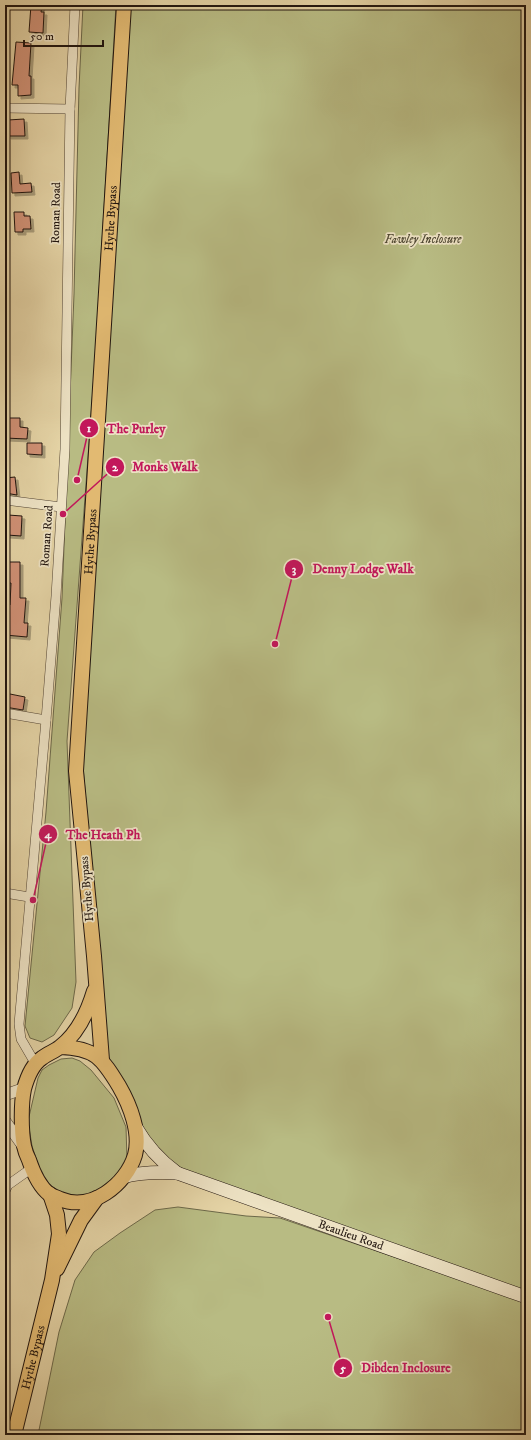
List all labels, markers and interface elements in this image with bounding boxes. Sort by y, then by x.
scale bar [24,22,103,48]
text: 50 m [30,29,54,44]
street label: Roman Road [48,182,64,244]
street label: Hythe Bypass [101,185,120,251]
park label: Fawley Inclosure [385,232,462,247]
callout: The Purley [79,416,174,441]
text: 1 [87,421,92,436]
text: The Purley [106,421,166,438]
callout: Monks Walk [105,454,206,479]
text: Monks Walk [132,459,198,475]
text: 2 [112,460,119,475]
street label: Roman Road [37,505,57,567]
street label: Hythe Bypass [81,508,100,575]
callout: Denny Lodge Walk [284,556,422,581]
text: Denny Lodge Walk [312,561,414,578]
text: 3 [292,562,297,577]
callout: The Heath Ph [38,822,148,847]
text: 4 [44,827,53,842]
text: The Heath Ph [65,827,140,843]
street label: Hythe Bypass [77,856,97,922]
street label: Beaulieu Road [316,1216,386,1253]
street label: Hythe Bypass [18,1324,48,1391]
callout: Dibden Inclosure [333,1355,459,1380]
text: Dibden Inclosure [361,1360,451,1376]
text: 5 [339,1361,346,1376]

